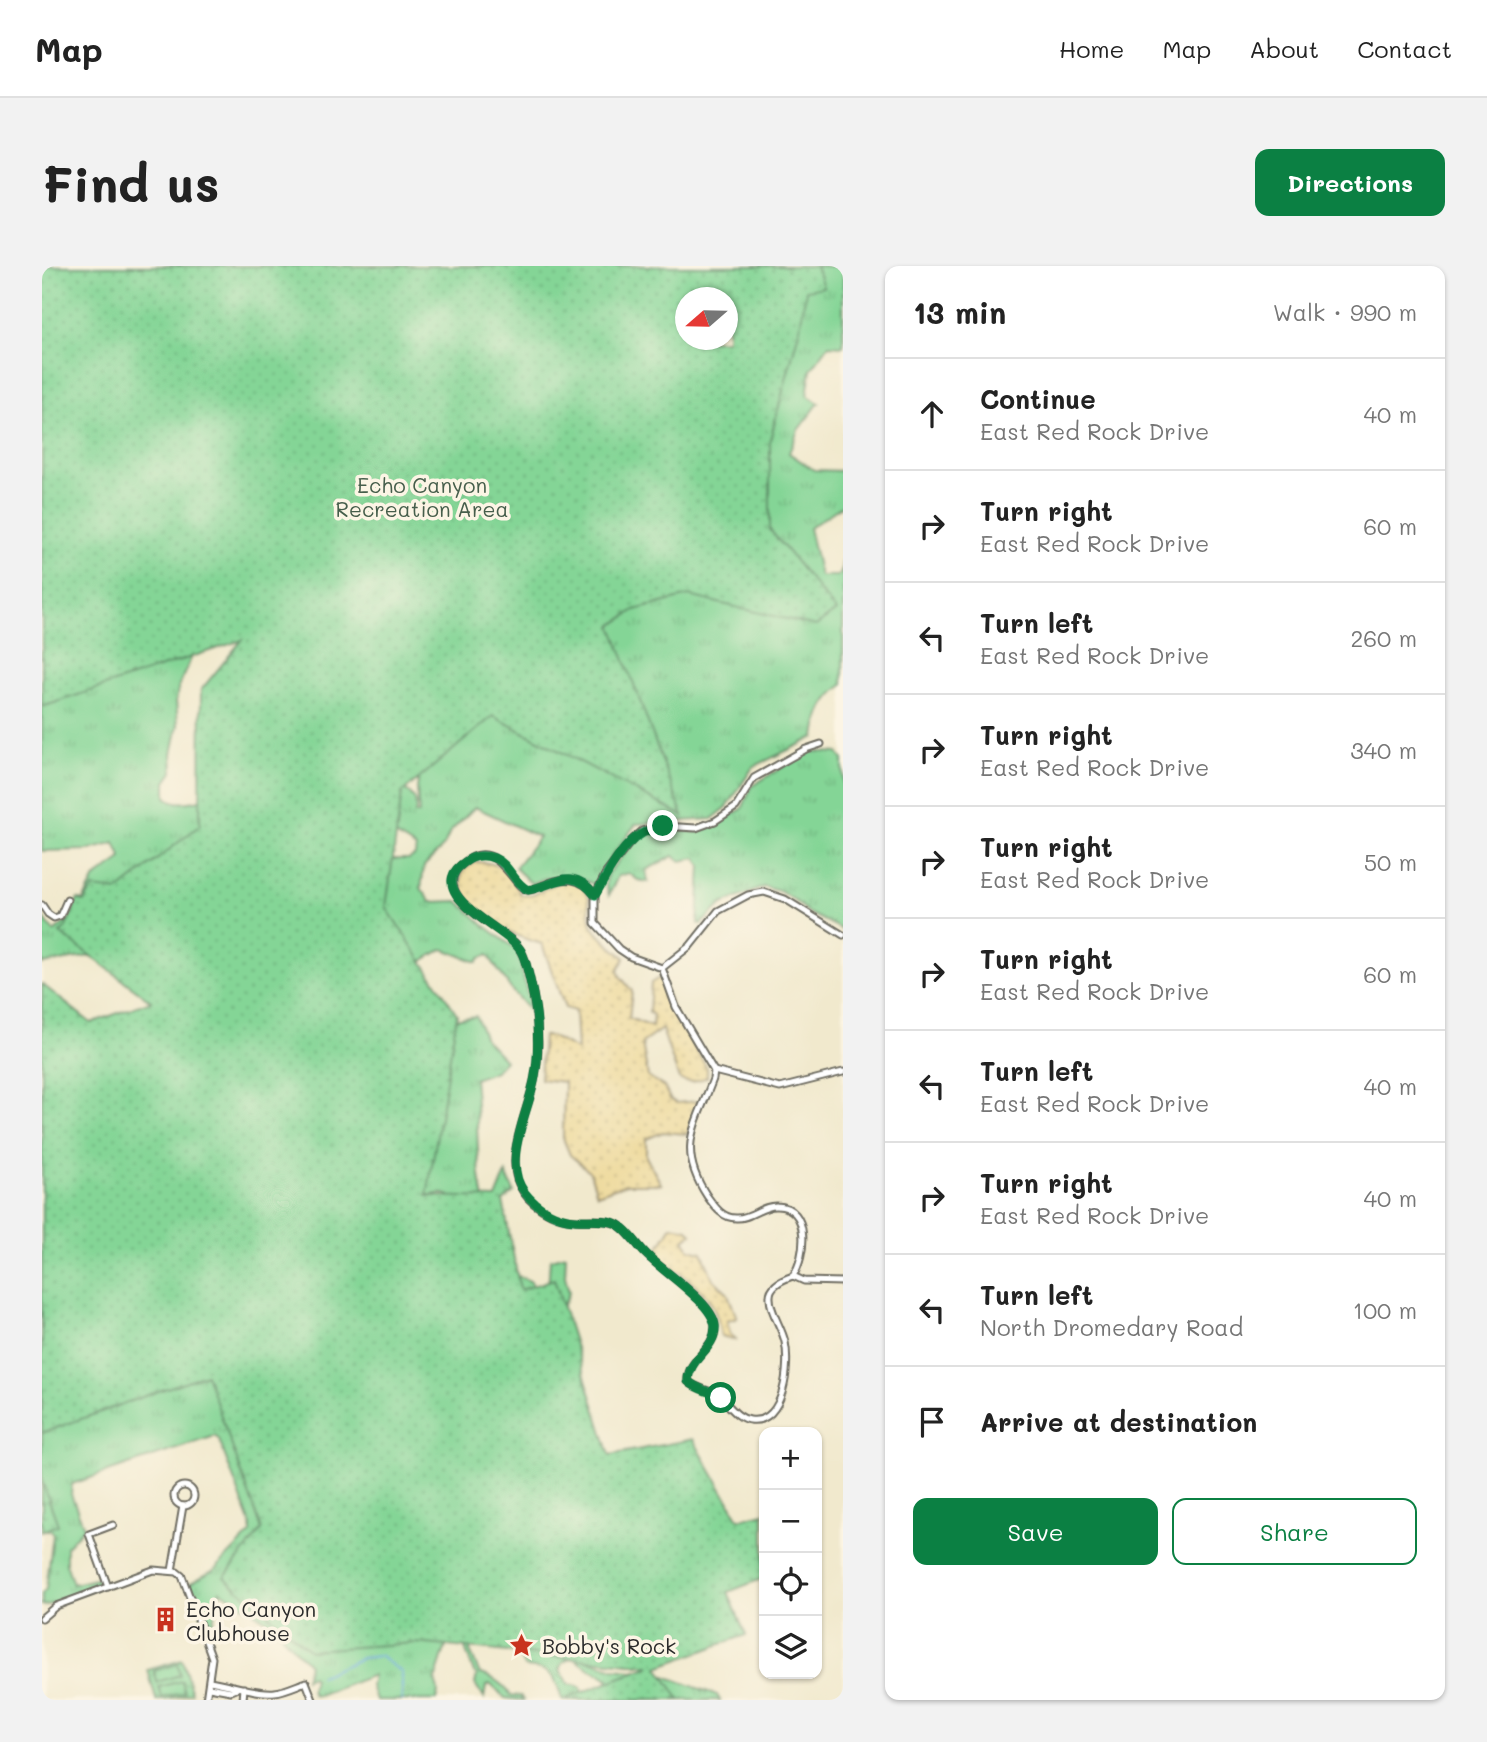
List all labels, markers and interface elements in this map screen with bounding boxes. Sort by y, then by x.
text: Map [35,27,103,70]
text: Home [1059,33,1124,64]
text: Map [1162,33,1211,64]
text: About [1249,33,1319,64]
text: Contact [1357,33,1452,64]
button: Directions [1255,149,1445,216]
text: Find us [42,151,220,214]
north arrow [675,287,738,350]
text: 13 min [913,292,1006,332]
text: Walk · 990 m [1273,297,1417,327]
text: Continue [980,382,1096,416]
icon: ahead [913,395,951,433]
text: 40 m [1364,399,1417,429]
text: East Red Rock Drive [980,416,1209,446]
park label: Echo Canyon Recreation Area [335,471,509,522]
text: Turn right [980,494,1113,528]
icon: right [913,507,951,545]
text: 60 m [1363,511,1417,541]
text: East Red Rock Drive [980,528,1209,558]
text: Turn left [980,606,1093,640]
icon: left [913,619,951,657]
text: 260 m [1350,623,1417,653]
text: East Red Rock Drive [980,640,1209,670]
text: Turn right [980,718,1113,752]
icon: right [913,731,951,769]
text: 340 m [1350,735,1417,765]
text: East Red Rock Drive [980,752,1209,782]
route end [647,810,678,841]
text: Turn right [980,830,1113,864]
icon: right [913,843,951,881]
text: 50 m [1364,847,1417,877]
text: East Red Rock Drive [980,864,1209,894]
text: Turn right [980,942,1113,976]
icon: right [913,955,951,993]
text: 60 m [1363,959,1417,989]
text: East Red Rock Drive [980,976,1209,1006]
text: Turn left [980,1054,1093,1088]
icon: left [913,1067,951,1105]
text: 40 m [1364,1071,1417,1101]
text: East Red Rock Drive [980,1088,1209,1118]
text: Turn right [980,1166,1113,1200]
icon: right [913,1179,951,1217]
text: 40 m [1364,1183,1417,1213]
text: East Red Rock Drive [980,1200,1209,1230]
text: Turn left [980,1278,1093,1312]
icon: left [913,1291,951,1329]
text: 100 m [1353,1295,1417,1325]
text: North Dromedary Road [980,1312,1243,1342]
route start [705,1382,736,1413]
icon: arrive [913,1403,951,1441]
text: Arrive at destination [980,1405,1257,1439]
map controls [759,1427,822,1679]
button: + [759,1427,822,1490]
button: − [759,1490,822,1553]
button: Save [913,1498,1158,1565]
button: Share [1172,1498,1417,1565]
button: locate [759,1553,822,1616]
place label: Echo Canyon Clubhouse [186,1595,316,1646]
building icon: Echo Canyon Clubhouse [152,1606,180,1634]
button: layers [759,1616,822,1679]
place icon: Bobby's Rock [508,1631,536,1659]
place label: Bobby's Rock [542,1632,676,1659]

